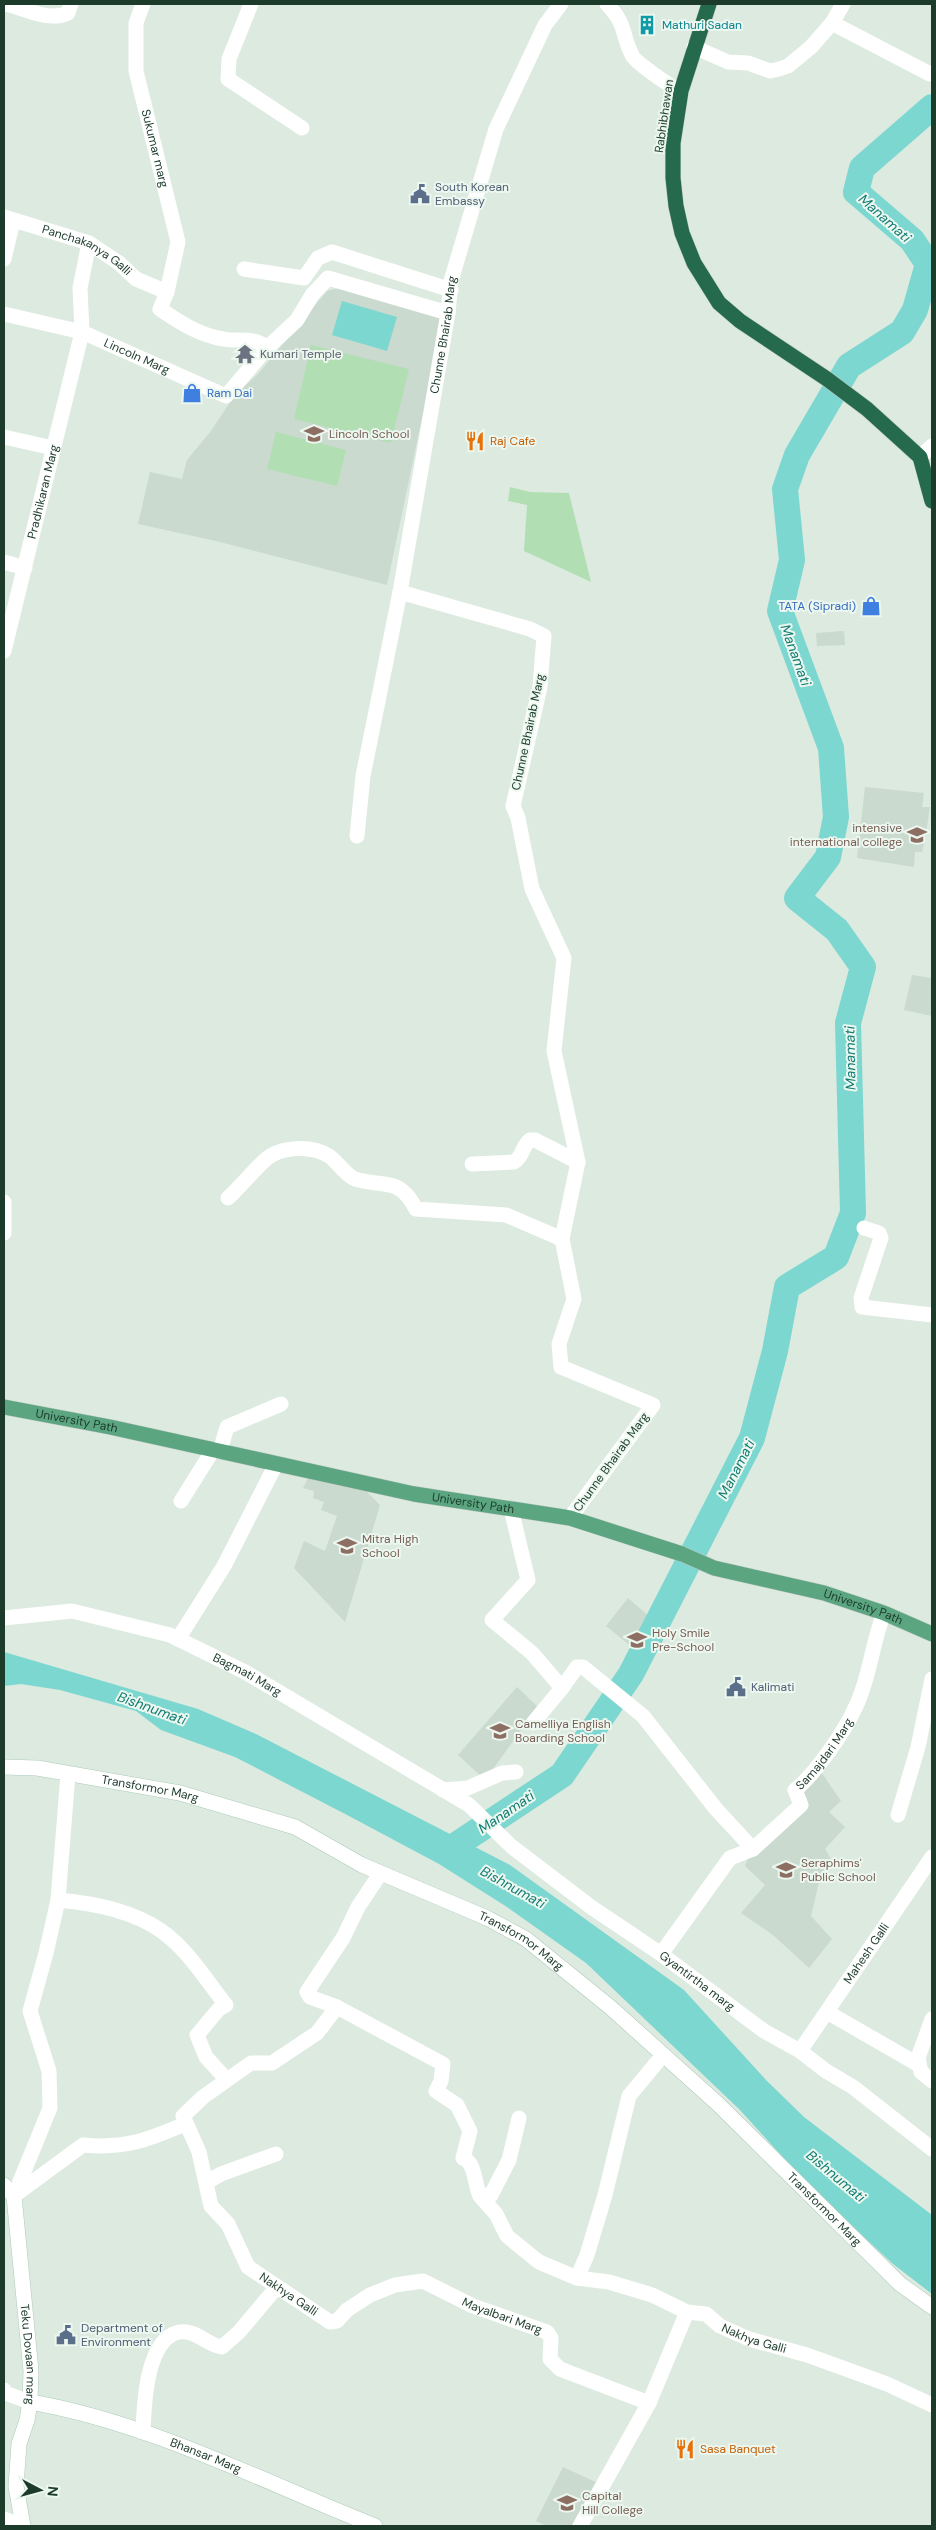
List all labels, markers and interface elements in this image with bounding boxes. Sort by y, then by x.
building icon: Mathuri Sadan [636,14,658,36]
place label: Mathuri Sadan [662,17,742,33]
street label: Rabhibhawan [651,78,677,154]
street label: Sukumar marg [138,108,172,189]
place label: South Korean Embassy [435,179,509,209]
public building icon: South Korean Embassy [409,183,431,205]
water label: Manamati [855,190,915,247]
street label: Panchakanya Galli [40,221,135,279]
street label: Chunne Bhairab Marg [426,273,460,395]
street label: Lincoln Marg [101,335,173,378]
temple icon: Kumari Temple [234,343,256,365]
place label: Kumari Temple [260,346,342,362]
shop icon: Ram Dai [181,382,203,404]
place label: Ram Dai [207,385,252,401]
school or university icon: Lincoln School [303,423,325,445]
place label: Lincoln School [329,426,409,442]
restaurant icon: Raj Cafe [464,430,486,452]
place label: Raj Cafe [490,433,536,449]
street label: Pradhikaran Marg [24,443,62,540]
shop icon: TATA (Sipradi) [860,595,882,617]
place label: TATA (Sipradi) [779,598,856,614]
water label: Manamati [777,622,816,689]
street label: Chunne Bhairab Marg [508,672,548,792]
place label: intensive international college [790,820,902,850]
school or university icon: intensive international college [906,824,928,846]
water label: Manamati [840,1025,860,1090]
street label: University Path [34,1405,119,1436]
street label: Chunne Bhairab Marg [570,1409,653,1515]
water label: Manamati [713,1436,759,1502]
street label: University Path [431,1489,516,1517]
place label: Mitra High School [362,1531,419,1561]
school or university icon: Mitra High School [336,1535,358,1557]
street label: University Path [821,1585,906,1628]
place label: Holy Smile Pre-School [652,1625,714,1655]
school or university icon: Holy Smile Pre-School [626,1629,648,1651]
street label: Bagmati Marg [210,1649,285,1700]
public building icon: Kalimati [725,1676,747,1698]
place label: Kalimati [751,1679,795,1695]
water label: Bishnumati [115,1687,189,1729]
street label: Samajdari Marg [792,1715,857,1793]
place label: Camelliya English Boarding School [515,1716,611,1746]
school or university icon: Camelliya English Boarding School [489,1720,511,1742]
street label: Transformor Marg [100,1771,201,1806]
water label: Manamati [474,1786,538,1837]
place label: Seraphims' Public School [801,1855,876,1885]
school or university icon: Seraphims' Public School [775,1859,797,1881]
water label: Bishnumati [477,1862,549,1913]
street label: Transformor Marg [476,1907,567,1974]
street label: Mahesh Galli [840,1920,893,1987]
street label: Gyantirtha marg [656,1947,738,2015]
water label: Bishnumati [803,2146,870,2206]
street label: Transformor Marg [784,2169,865,2250]
street label: Nakhya Galli [256,2269,321,2320]
street label: Mayalbari Marg [459,2294,545,2338]
street label: Teku Dovaan marg [17,2303,39,2405]
place label: Department of Environment [81,2320,163,2350]
street label: Nakhya Galli [719,2320,788,2357]
public building icon: Department of Environment [55,2324,77,2346]
street label: Bhansar Marg [168,2434,244,2477]
restaurant icon: Sasa Banquet [674,2438,696,2460]
place label: Sasa Banquet [700,2441,776,2457]
north arrow [15,2465,65,2515]
text: N [43,2485,62,2497]
place label: Capital Hill College [582,2488,643,2518]
school or university icon: Capital Hill College [556,2492,578,2514]

